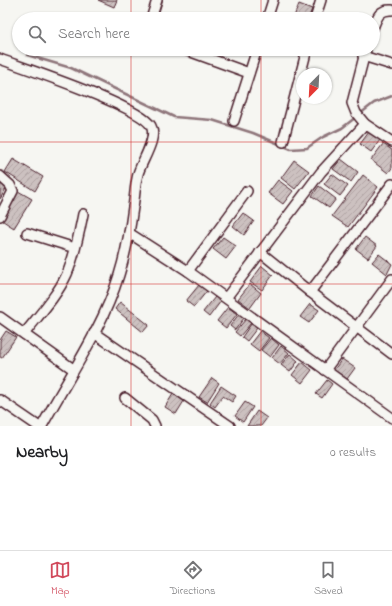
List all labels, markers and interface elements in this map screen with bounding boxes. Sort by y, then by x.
search box [12,12,380,56]
icon: search [26,23,48,45]
text: Search here [58,23,130,45]
north arrow [296,68,332,104]
text: Nearby [16,440,68,465]
text: 0 results [330,443,376,462]
tab: Map [49,559,71,599]
tab: Directions [170,559,216,599]
tab: Saved [314,559,343,599]

